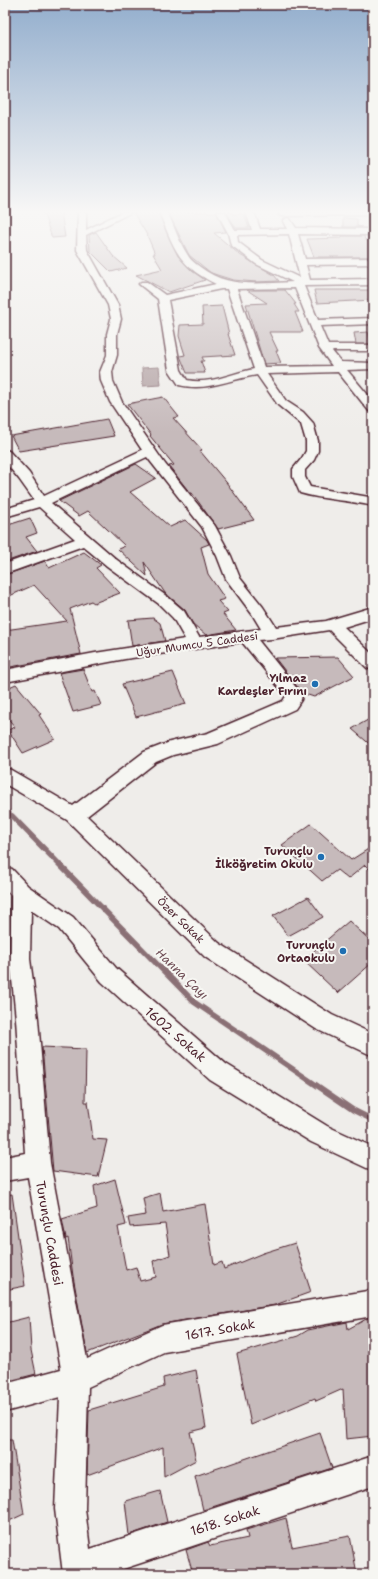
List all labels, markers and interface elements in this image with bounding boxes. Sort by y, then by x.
street label: Uğur Mumcu 5 Caddesi [135,629,259,660]
place label: Yılmaz Kardeşler Fırını [218,671,307,699]
marker: Yılmaz Kardeşler Fırını [310,679,320,689]
place label: Turunçlu İlköğretim Okulu [215,844,313,872]
marker: Turunçlu İlköğretim Okulu [316,852,326,862]
street label: Özer Sokak [154,894,208,947]
place label: Turunçlu Ortaokulu [277,938,335,966]
water label: Hanna Çayı [152,945,212,1003]
marker: Turunçlu Ortaokulu [338,946,348,956]
street label: 1602. Sokak [141,1003,210,1066]
street label: Turunçlu Caddesi [32,1179,67,1287]
street label: 1617. Sokak [184,1315,256,1344]
street label: 1618. Sokak [188,1501,262,1540]

